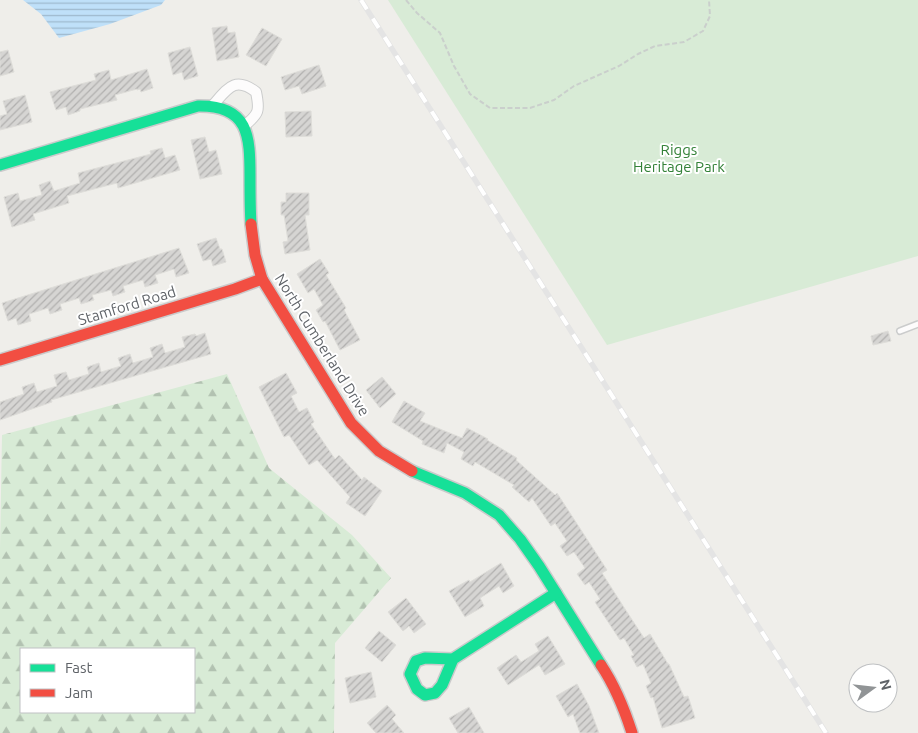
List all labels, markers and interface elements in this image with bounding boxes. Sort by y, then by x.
park label: Riggs Heritage Park [633,141,725,175]
street label: North Cumberland Drive [272,271,373,419]
street label: Stamford Road [76,283,178,328]
legend [20,648,195,713]
text: Fast [65,659,93,676]
north arrow [848,663,898,713]
text: N [876,678,895,692]
text: Jam [65,684,93,701]

